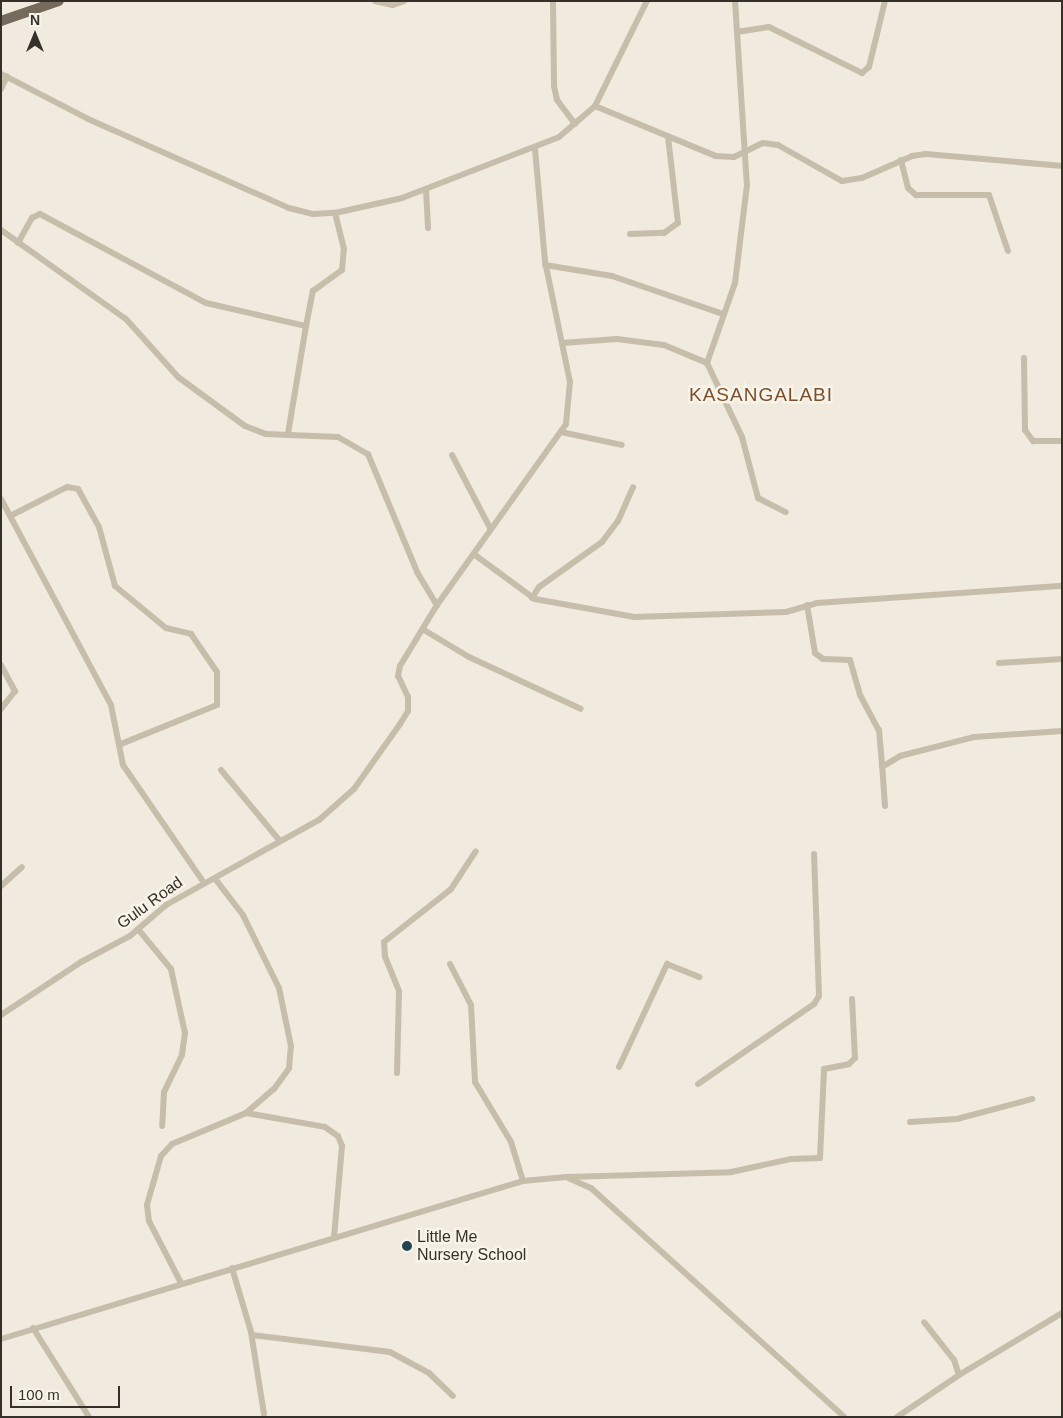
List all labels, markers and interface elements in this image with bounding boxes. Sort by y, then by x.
north arrow [10,10,60,60]
text: N [30,12,40,28]
district label: KASANGALABI [688,384,834,406]
street label: Gulu Road [113,873,187,933]
place label: Little Me Nursery School [417,1227,526,1265]
marker: Little Me Nursery School [401,1240,413,1252]
scale bar [12,1376,122,1408]
text: 100 m [18,1386,60,1403]

